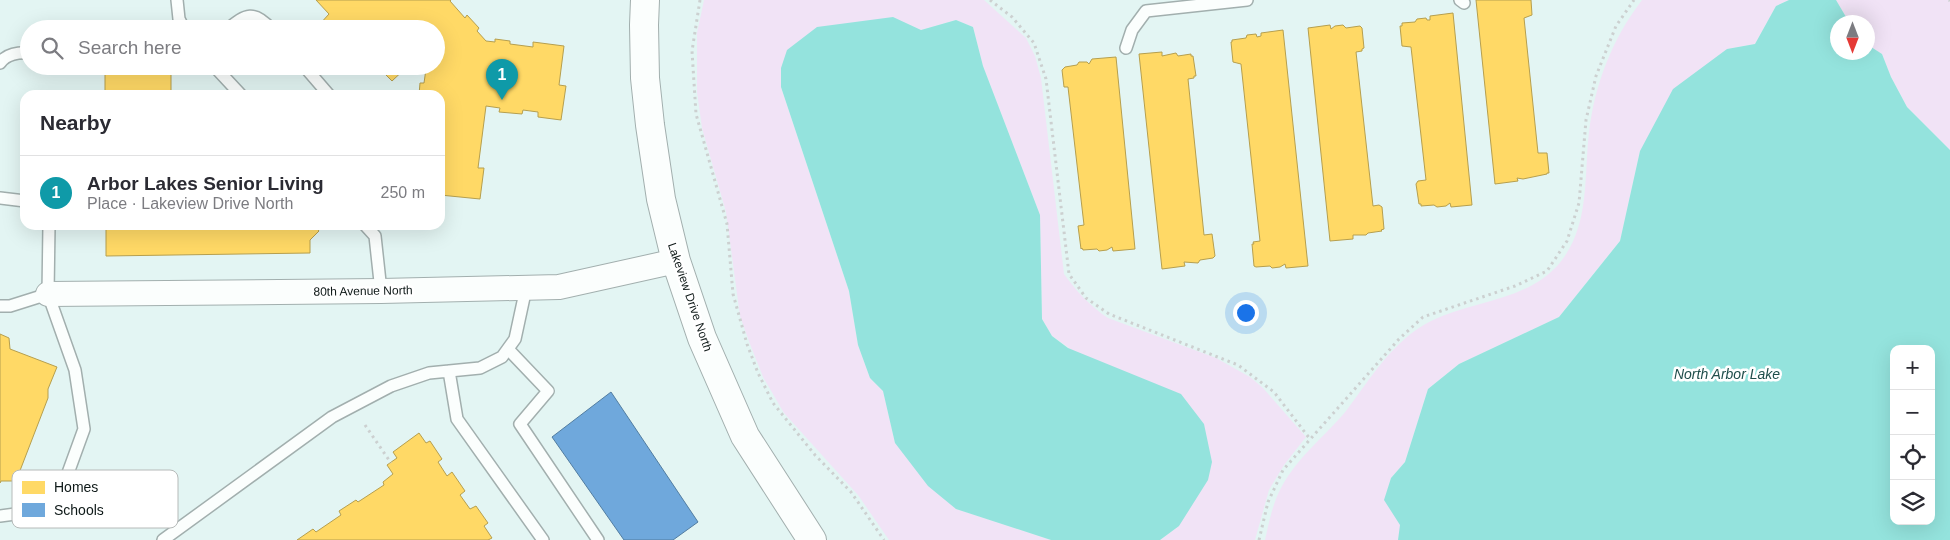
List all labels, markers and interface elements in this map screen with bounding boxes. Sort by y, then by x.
north arrow [1830,15,1875,60]
search box [20,20,445,75]
icon: search [38,34,66,62]
text: Search here [78,37,182,58]
pin: 1 [486,59,518,100]
text: Nearby [40,111,111,134]
text: Arbor Lakes Senior Living [87,173,324,194]
text: 1 [52,184,60,201]
text: 250 m [381,184,425,201]
text: Place · Lakeview Drive North [87,195,293,212]
street label: Lakeview Drive North [665,241,715,353]
street label: 80th Avenue North [313,283,413,299]
your location [1233,300,1259,326]
map controls [1890,345,1935,525]
button: + [1890,345,1935,390]
water label: North Arbor Lake [1674,366,1780,382]
button: − [1890,390,1935,435]
button: locate [1890,435,1935,480]
legend [12,470,178,528]
text: Homes [54,479,98,495]
button: layers [1890,480,1935,525]
text: Schools [54,502,104,518]

